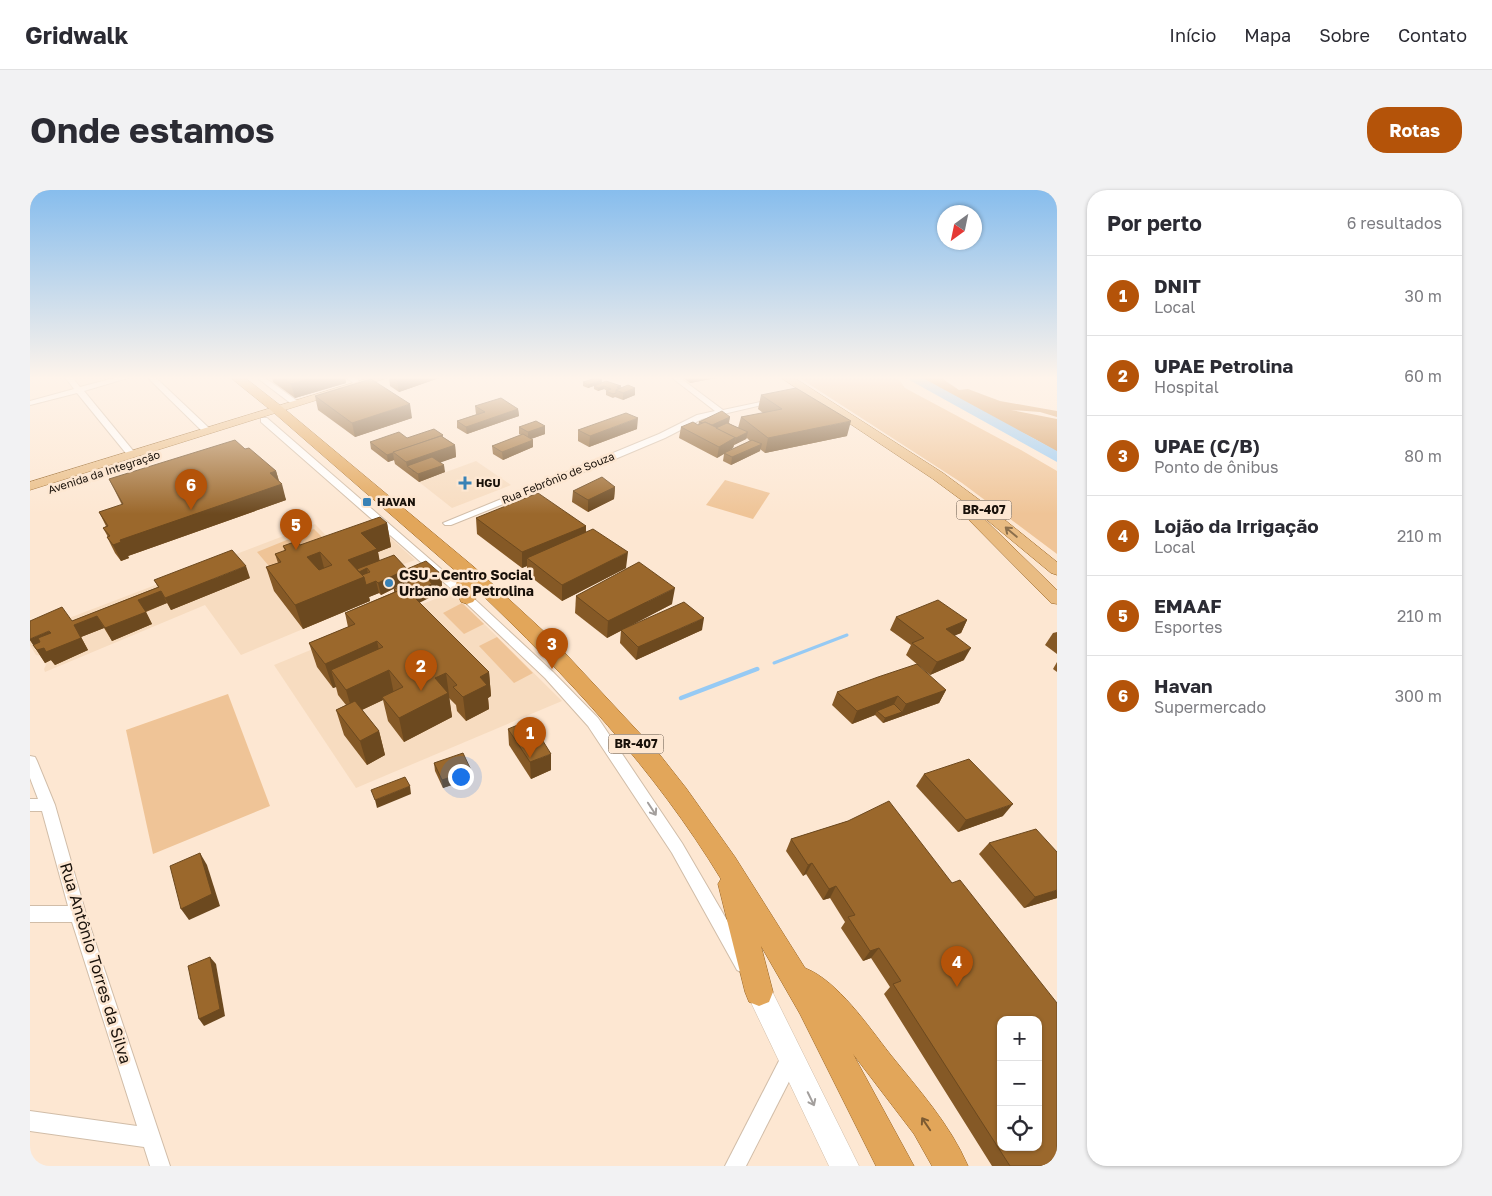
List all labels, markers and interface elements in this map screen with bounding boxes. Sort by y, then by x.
text: Gridwalk [25,20,129,49]
text: Início [1169,24,1216,46]
text: Mapa [1244,24,1291,46]
text: Sobre [1319,24,1370,46]
text: Contato [1398,24,1467,46]
button: Rotas [1367,107,1462,153]
text: Onde estamos [30,109,275,151]
north arrow [937,205,982,250]
text: Por perto [1107,210,1202,236]
text: 6 resultados [1347,213,1442,233]
text: DNIT [1154,274,1201,297]
text: 1 [1119,286,1127,306]
text: 30 m [1405,286,1442,306]
text: Local [1154,297,1195,317]
text: UPAE Petrolina [1154,354,1293,377]
text: 2 [1118,366,1128,386]
text: 60 m [1404,366,1442,386]
text: Hospital [1154,377,1219,397]
text: UPAE (C/B) [1154,434,1260,457]
text: 3 [1118,446,1128,466]
text: 80 m [1404,446,1442,466]
street label: Avenida da Integração [46,447,162,496]
street label: Rua Febrônio de Souza [500,449,616,506]
text: Ponto de ônibus [1154,457,1278,477]
pin: 6 [175,469,207,510]
marker: HGU [458,476,472,490]
place label: HGU [476,476,500,489]
place label: HAVAN [377,495,416,508]
marker: HAVAN [361,496,373,508]
road number: BR-407 [956,500,1012,520]
pin: 5 [280,509,312,550]
text: Lojão da Irrigação [1154,514,1319,537]
text: 4 [1118,526,1128,546]
text: 210 m [1397,526,1442,546]
one-way arrow [1004,527,1017,538]
text: Local [1154,537,1195,557]
place label: CSU - Centro Social Urbano de Petrolina [399,566,534,599]
marker: CSU - Centro Social Urbano de Petrolina [383,577,395,589]
text: EMAAF [1154,594,1221,617]
text: 5 [1118,606,1128,626]
text: 210 m [1397,606,1442,626]
text: Esportes [1154,617,1222,637]
pin: 3 [536,628,568,669]
pin: 2 [405,650,437,691]
text: Havan [1154,674,1212,697]
text: 6 [1118,686,1128,706]
text: 300 m [1395,686,1442,706]
text: Supermercado [1154,697,1266,717]
pin: 1 [514,717,546,758]
road number: BR-407 [608,734,664,754]
your location [448,764,474,790]
one-way arrow [647,802,657,816]
street label: Rua Antônio Torres da Silva [56,860,136,1066]
pin: 4 [941,946,973,987]
map controls [997,1016,1042,1151]
button: + [997,1016,1042,1061]
button: − [997,1061,1042,1106]
one-way arrow [807,1091,816,1106]
button: locate [997,1106,1042,1151]
one-way arrow [921,1118,931,1132]

